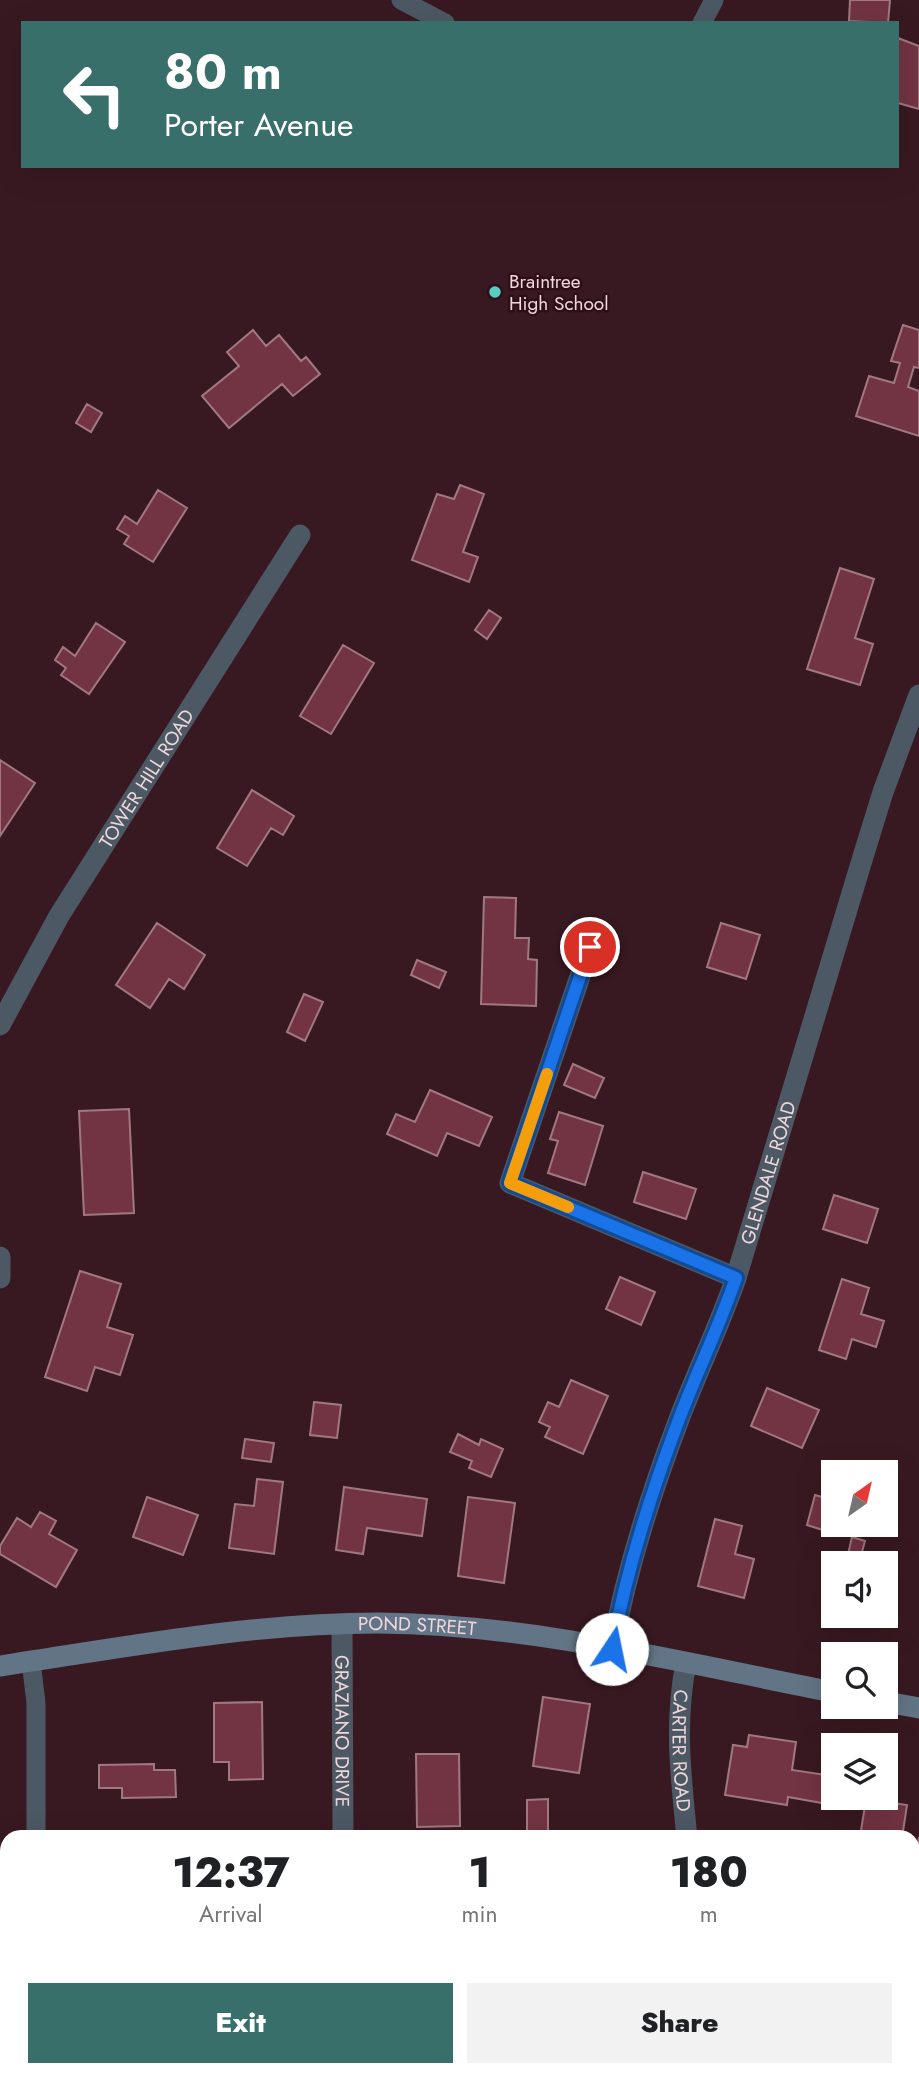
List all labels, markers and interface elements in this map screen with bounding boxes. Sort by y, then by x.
text: 80 m [164,37,282,107]
icon: left [49,49,140,140]
text: Porter Avenue [164,102,353,148]
place label: Braintree High School [509,268,609,317]
marker: Braintree High School [487,284,503,300]
street label: TOWER HILL ROAD [92,703,200,853]
pin [560,917,620,977]
icon: arrive [571,928,609,966]
street label: GLENDALE ROAD [733,1098,802,1248]
north arrow [821,1460,898,1536]
map controls [821,1460,898,1810]
button: sound [821,1551,898,1628]
street label: POND STREET [358,1609,478,1642]
position arrow [575,1612,649,1686]
button: search [821,1642,898,1719]
street label: GRAZIANO DRIVE [329,1655,356,1807]
street label: CARTER ROAD [666,1688,698,1813]
button: layers [821,1733,898,1810]
text: 12:37 [172,1842,289,1903]
text: 1 [469,1842,491,1903]
text: 180 [670,1842,748,1903]
text: Arrival [199,1897,263,1931]
text: min [462,1897,498,1931]
text: m [700,1897,718,1931]
button: Exit [28,1983,453,2063]
button: Share [467,1983,892,2063]

